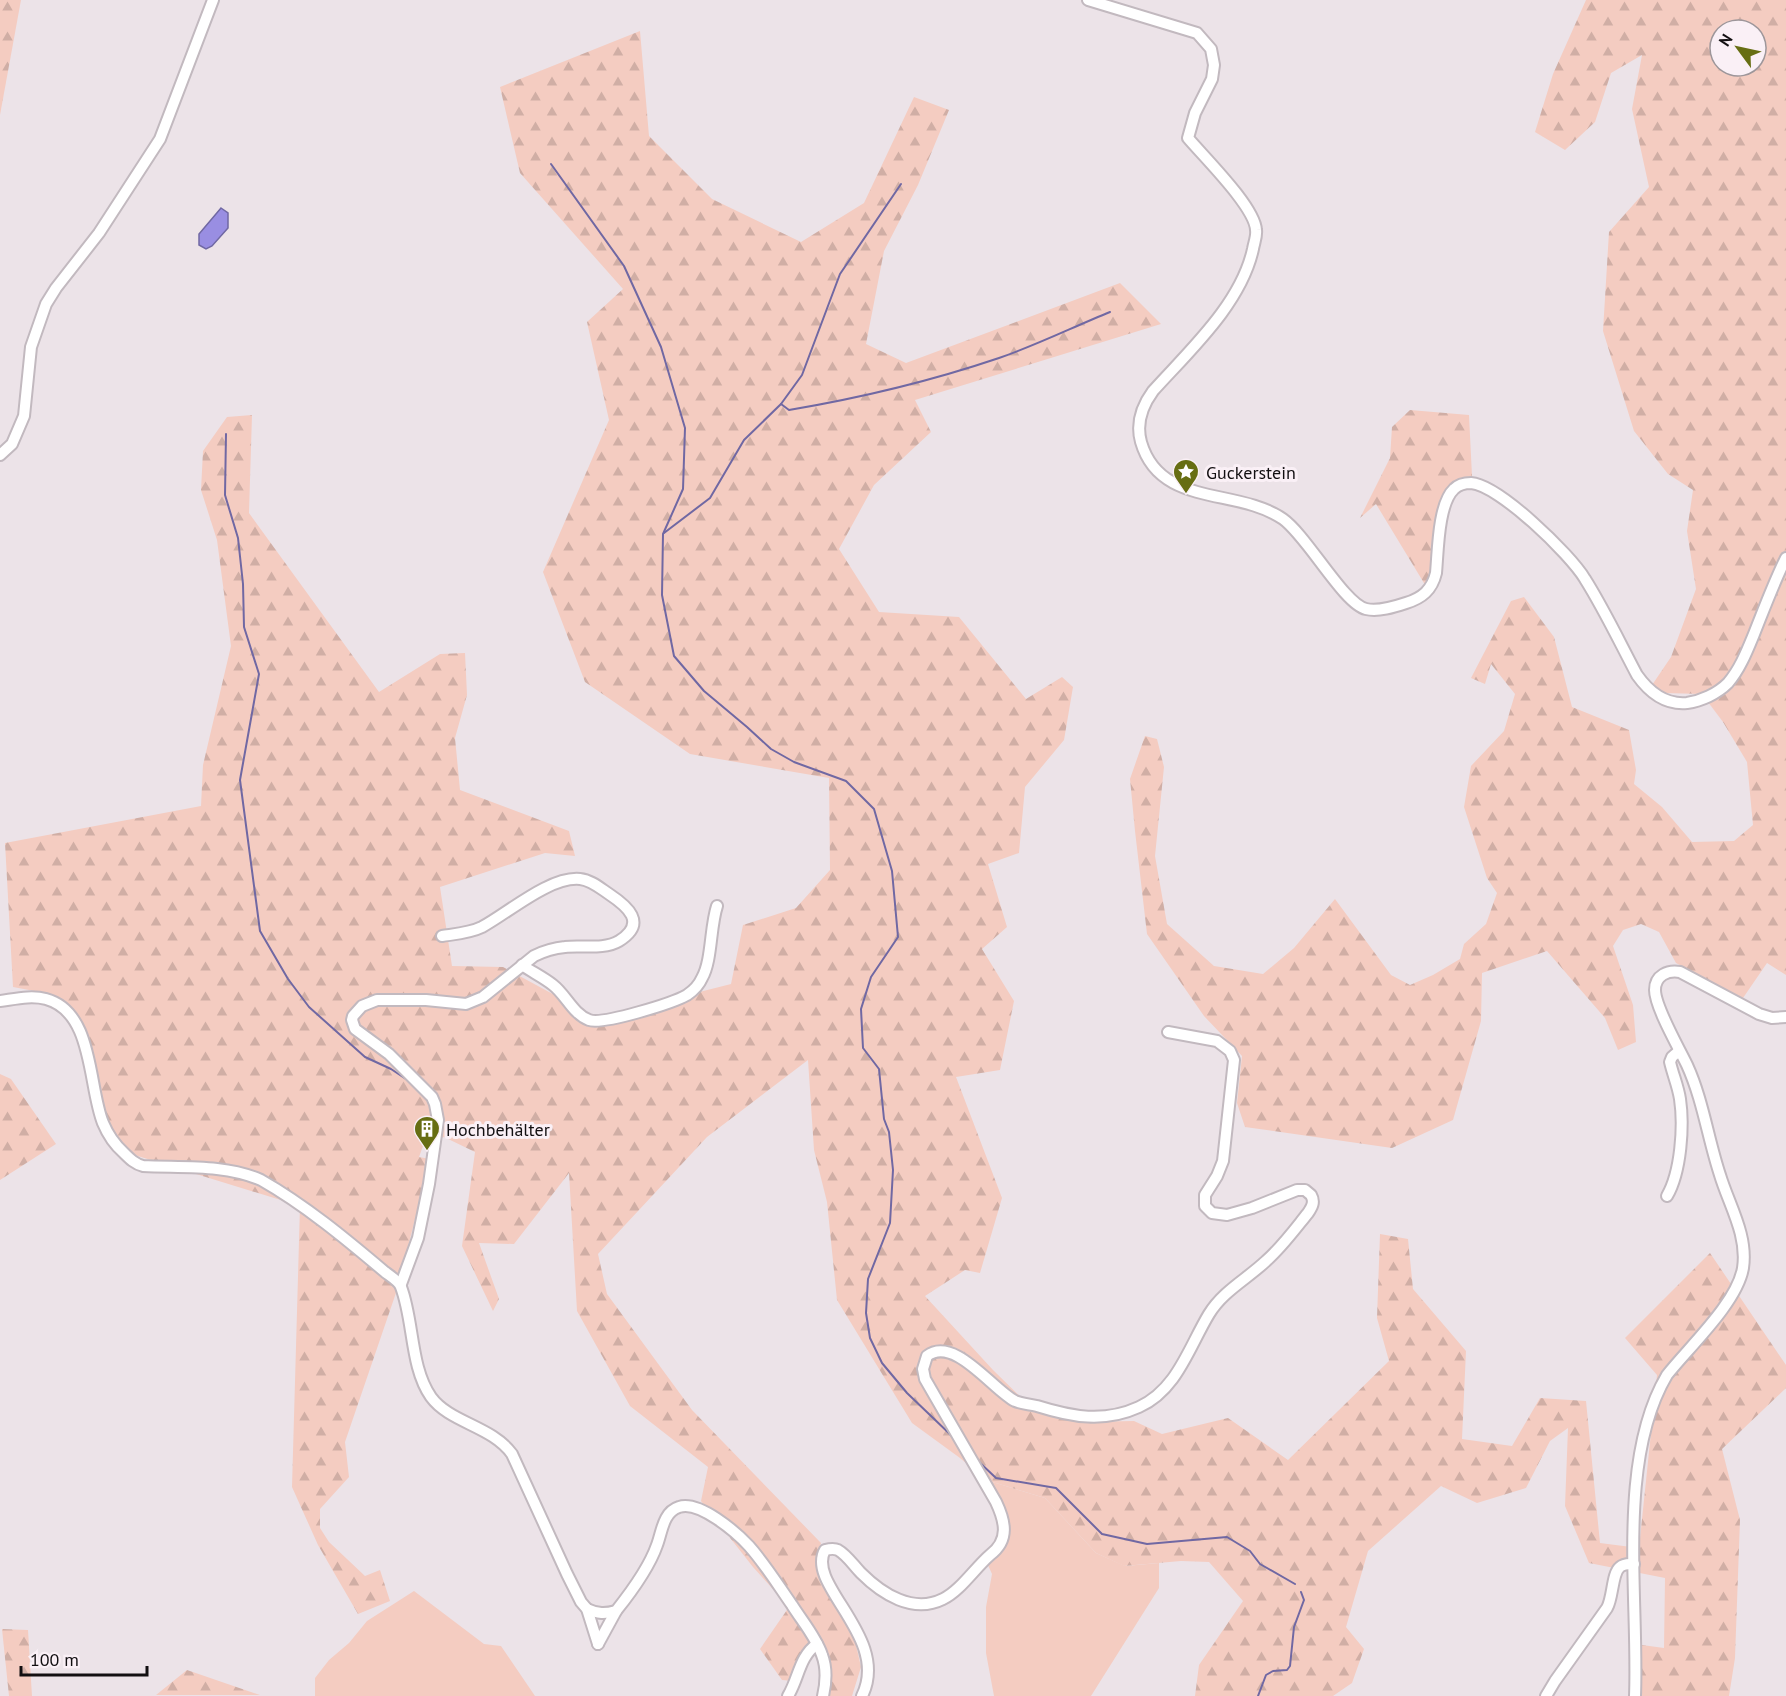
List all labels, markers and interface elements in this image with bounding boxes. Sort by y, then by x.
north arrow [1708,18,1768,78]
text: N [1714,30,1737,50]
place icon: Guckerstein [1171,457,1201,495]
place label: Guckerstein [1206,461,1296,484]
building icon: Hochbehälter [412,1114,442,1152]
place label: Hochbehälter [446,1118,550,1141]
scale bar [21,1639,147,1677]
text: 100 m [30,1648,79,1671]

